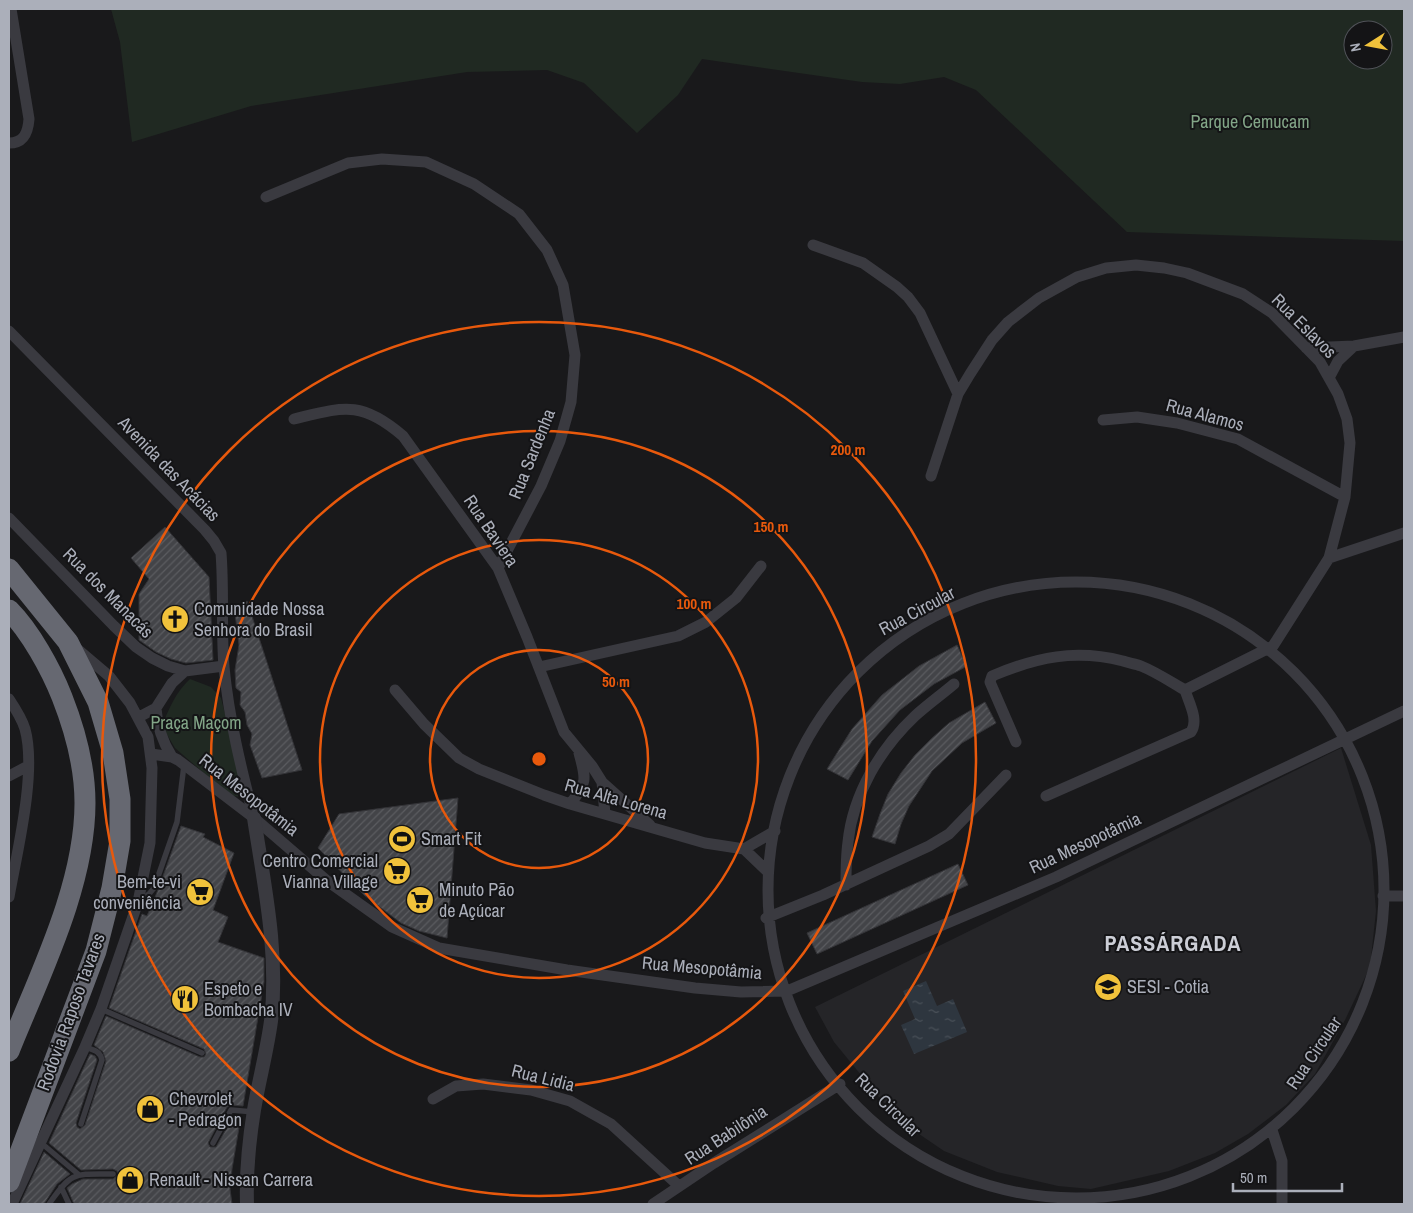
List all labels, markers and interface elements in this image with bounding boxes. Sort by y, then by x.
north arrow [1343,20,1393,70]
text: N [1346,42,1365,53]
park label: Parque Cemucam [1191,109,1309,134]
street label: Rua Eslavos [1266,288,1342,364]
street label: Rua Alamos [1163,392,1247,437]
street label: Rua Sardenha [502,405,561,503]
street label: Avenida das Acácias [112,410,226,527]
text: 200 m [831,439,865,460]
street label: Rua Baviera [458,490,525,572]
text: 150 m [754,516,788,537]
street label: Rua dos Manacás [57,542,159,644]
street label: Rua Circular [874,580,959,641]
text: 100 m [677,593,711,614]
place label: Comunidade Nossa Senhora do Brasil [194,596,324,642]
church icon: Comunidade Nossa Senhora do Brasil [160,604,190,634]
text: 50 m [602,671,630,692]
park label: Praça Maçom [150,710,242,735]
street label: Rua Mesopotâmia [194,748,305,842]
centre of rings [530,750,548,768]
street label: Rua Alta Lorena [562,772,670,825]
street label: Rua Mesopotâmia [1025,806,1145,879]
sports icon: Smart Fit [387,824,417,854]
place label: Smart Fit [421,826,482,851]
place label: Centro Comercial Vianna Village [262,848,378,894]
supermarket icon: Centro Comercial Vianna Village [382,856,412,886]
place label: Bem-te-vi conveniência [93,869,181,915]
supermarket icon: Bem-te-vi conveniência [185,877,215,907]
place label: Minuto Pão de Açúcar [439,877,515,923]
supermarket icon: Minuto Pão de Açúcar [405,885,435,915]
district label: PASSÁRGADA [1105,928,1241,958]
street label: Rodovia Raposo Tavares [30,930,111,1094]
street label: Rua Mesopotâmia [641,950,763,985]
school or university icon: SESI - Cotia [1093,972,1123,1002]
place label: SESI - Cotia [1127,974,1209,999]
place label: Espeto e Bombacha IV [204,976,293,1022]
restaurant icon: Espeto e Bombacha IV [170,984,200,1014]
street label: Rua Circular [1280,1011,1347,1094]
street label: Rua Lidia [509,1058,577,1097]
street label: Rua Circular [850,1067,927,1142]
place label: Chevrolet - Pedragon [169,1086,242,1132]
shop icon: Chevrolet - Pedragon [135,1094,165,1124]
street label: Rua Babilônia [680,1099,772,1171]
scale bar [1233,1160,1342,1192]
shop icon: Renault - Nissan Carrera [115,1165,145,1195]
place label: Renault - Nissan Carrera [149,1167,313,1192]
text: 50 m [1240,1167,1267,1188]

